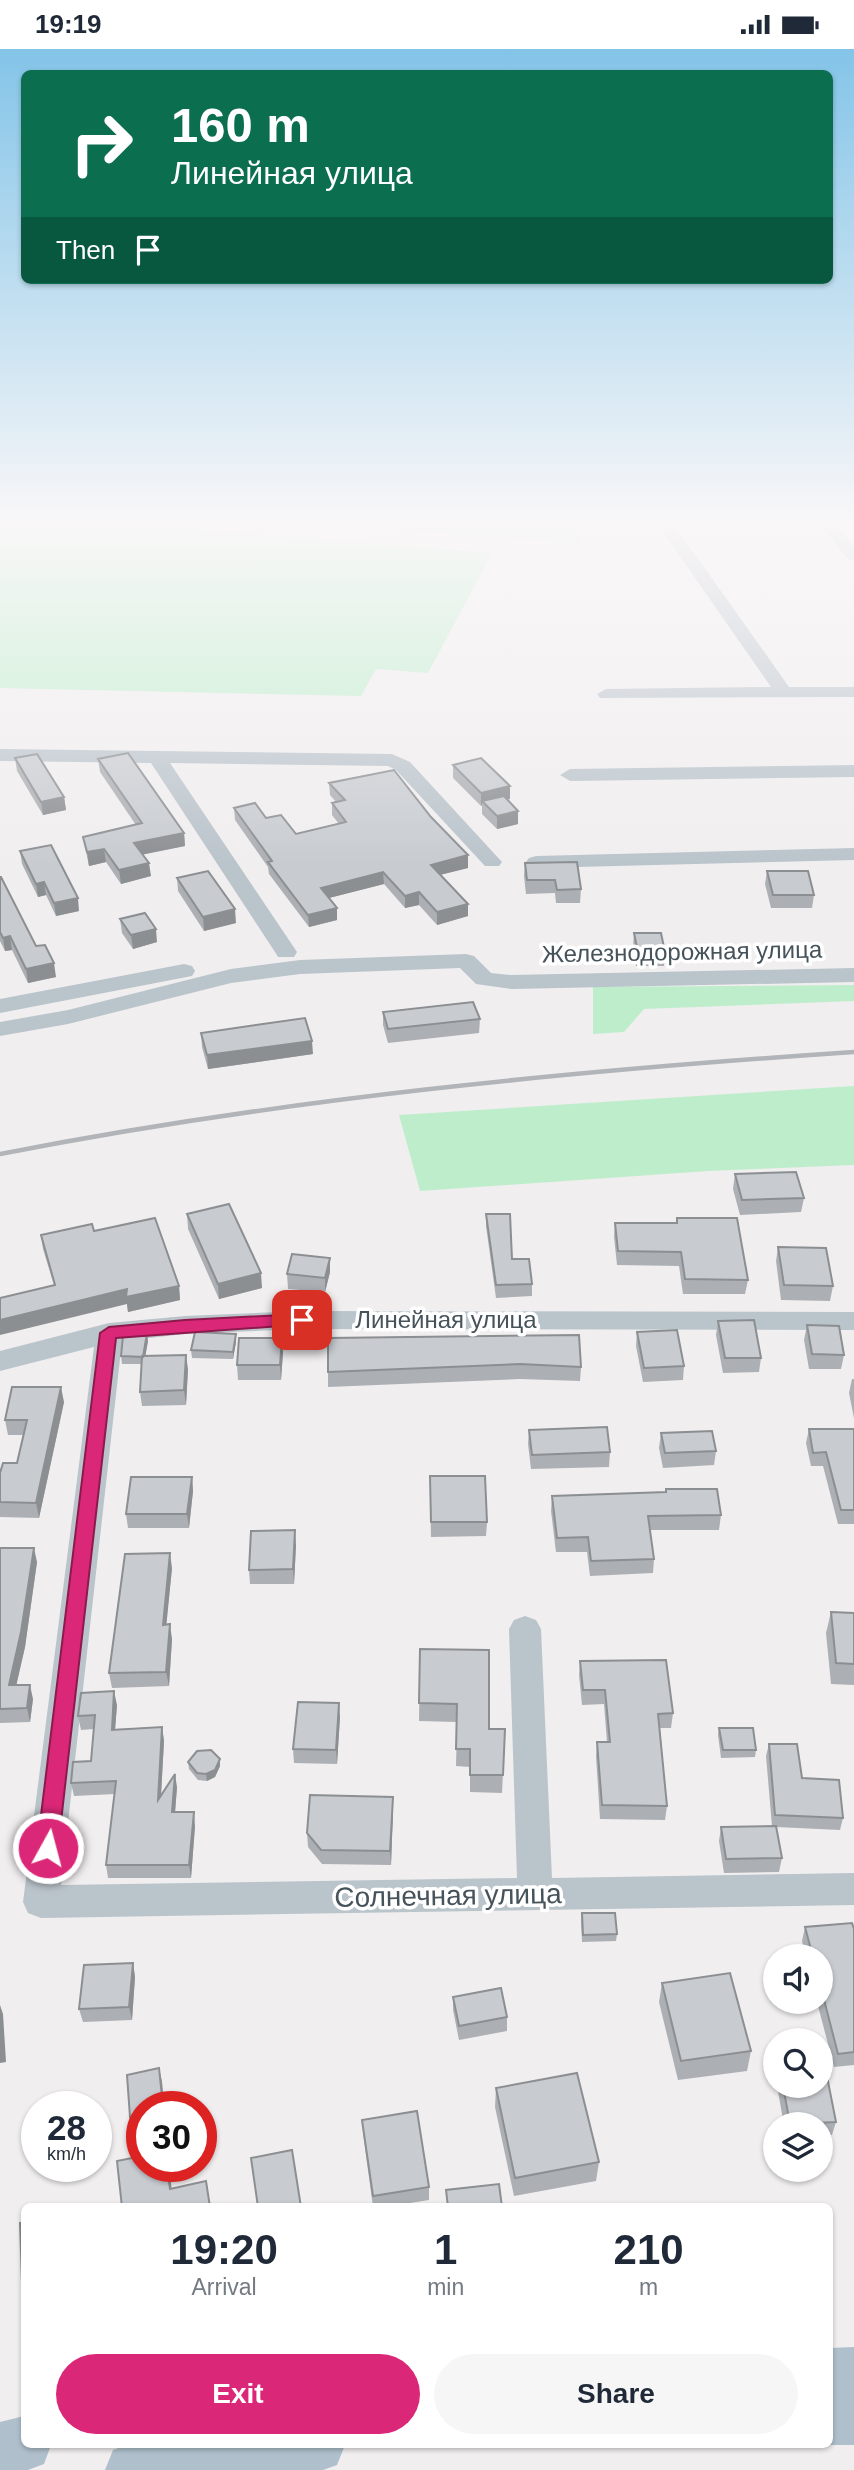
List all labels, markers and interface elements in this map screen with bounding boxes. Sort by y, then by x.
text: 19:19 [35,9,102,39]
icon: right [56,98,147,189]
text: 160 m [171,98,310,152]
text: Линейная улица [171,155,413,191]
icon: arrive [129,231,167,269]
text: Then [56,235,115,265]
street label: Железнодорожная улица [542,936,823,967]
pin [272,1290,332,1350]
icon: arrive [283,1301,321,1339]
street label: Линейная улица [355,1306,537,1333]
position arrow [11,1811,85,1885]
street label: Солнечная улица [334,1878,562,1913]
map controls [763,1944,833,2182]
button: sound [763,1944,833,2014]
button: search [763,2028,833,2098]
speed limit sign: 30 [126,2091,217,2182]
text: 28 [47,2108,86,2147]
button: layers [763,2112,833,2182]
text: km/h [47,2144,86,2164]
text: 19:20 [170,2226,278,2273]
text: 1 [434,2226,457,2273]
text: 210 [614,2226,684,2273]
text: Arrival [191,2274,257,2300]
text: min [427,2274,464,2300]
text: m [639,2274,658,2300]
button: Exit [56,2354,420,2434]
button: Share [434,2354,798,2434]

